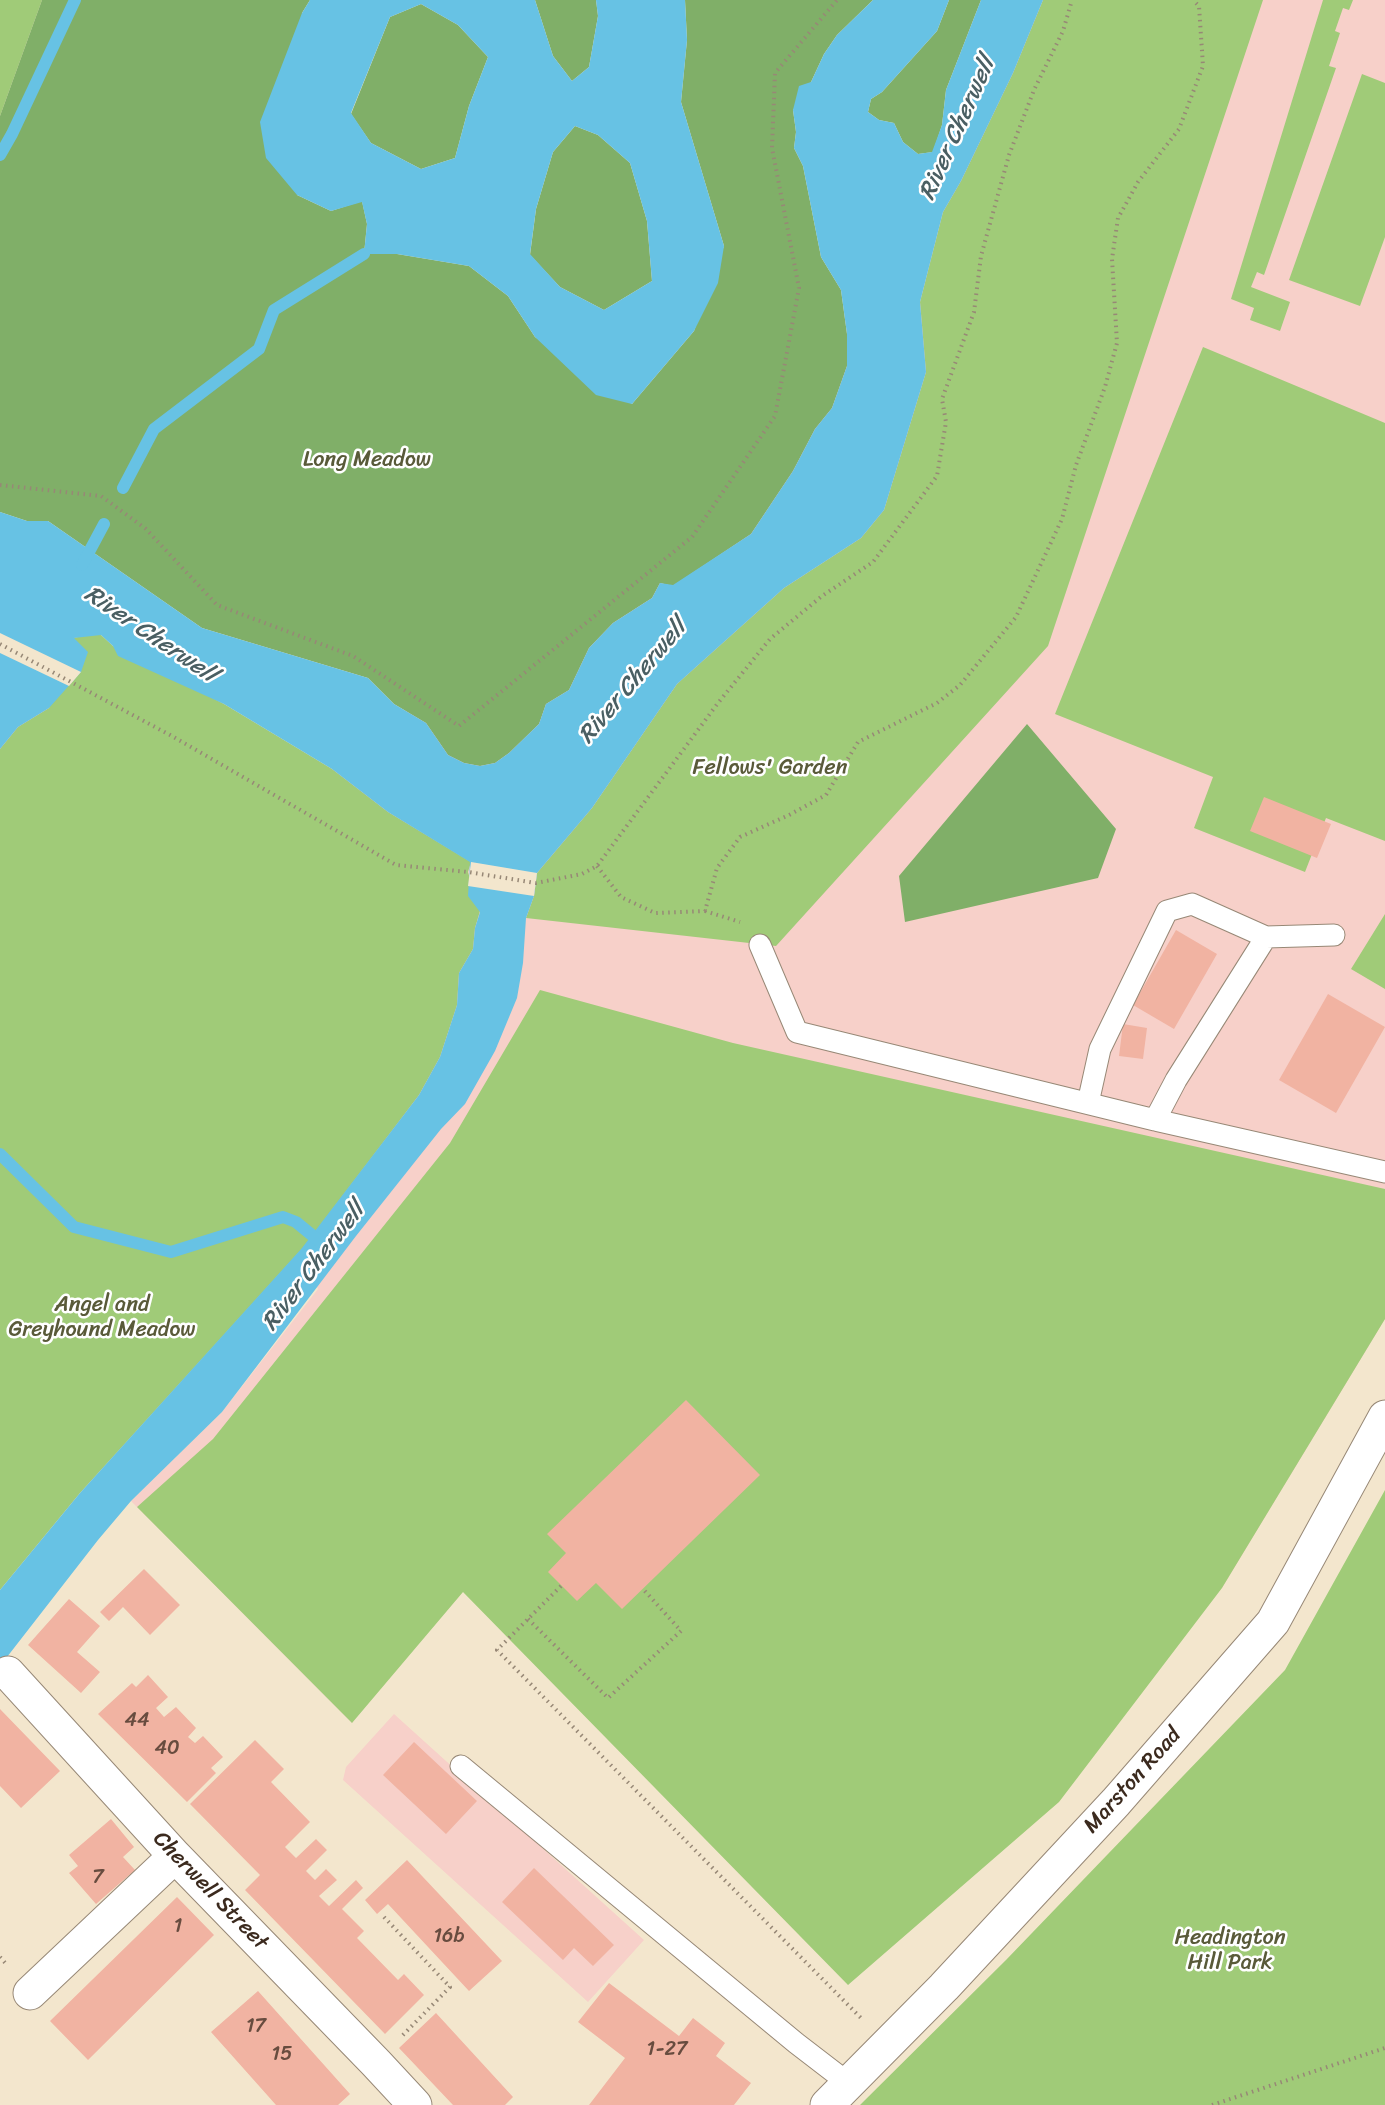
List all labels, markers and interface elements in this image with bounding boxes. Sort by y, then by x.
water label: River Cherwell [914,53,1002,205]
park label: Long Meadow [303,447,431,473]
water label: River Cherwell [78,580,222,690]
water label: River Cherwell [573,614,693,750]
park label: Fellows' Garden [693,755,847,781]
water label: River Cherwell [256,1197,372,1337]
park label: Angel and Greyhound Meadow [8,1292,196,1344]
house number: 44 [125,1709,149,1733]
street label: Marston Road [1079,1723,1187,1839]
house number: 40 [154,1737,180,1761]
street label: Cherwell Street [147,1826,273,1956]
house number: 7 [92,1866,104,1890]
house number: 1 [174,1915,182,1939]
house number: 16b [434,1925,464,1949]
park label: Headington Hill Park [1174,1925,1286,1976]
house number: 17 [246,2015,266,2039]
house number: 1-27 [647,2038,687,2062]
house number: 15 [272,2043,292,2067]

